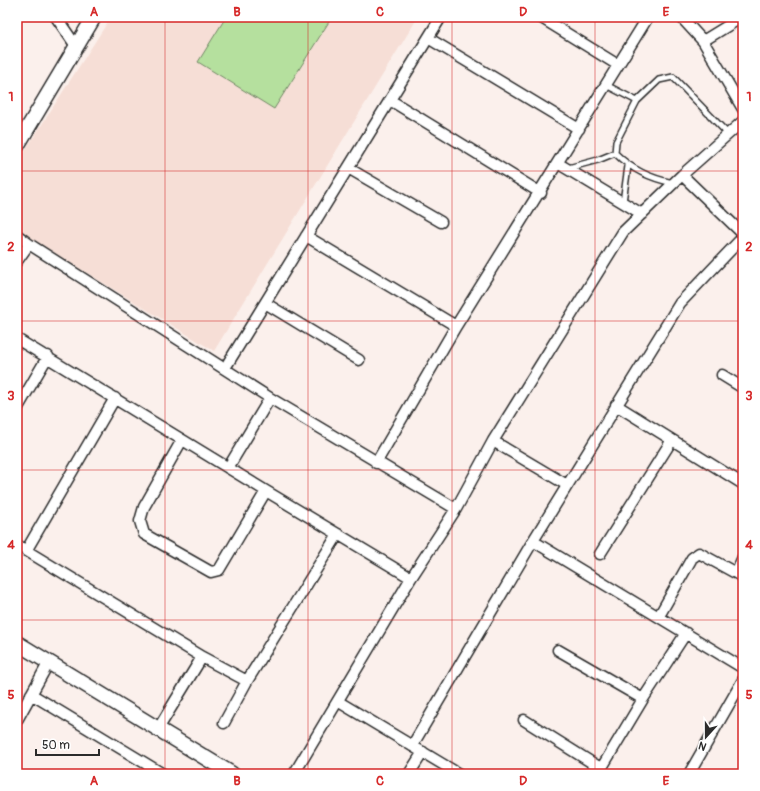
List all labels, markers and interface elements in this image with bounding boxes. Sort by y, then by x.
text: A [90,4,99,20]
text: B [233,4,241,20]
text: C [376,4,384,20]
text: D [519,4,527,20]
text: E [663,4,670,20]
text: 1 [8,89,14,105]
text: 1 [746,89,752,105]
text: 2 [7,239,15,255]
text: 2 [745,239,753,255]
text: 3 [7,388,15,404]
text: 3 [745,388,753,404]
text: 4 [7,537,15,553]
text: 4 [745,537,753,553]
text: 5 [7,687,15,703]
text: 5 [745,687,753,703]
north arrow [686,717,726,757]
scale bar [36,731,99,757]
text: 50 m [42,738,70,753]
text: N [696,738,708,753]
text: A [90,773,99,789]
text: B [233,773,241,789]
text: C [376,773,384,789]
text: D [519,773,527,789]
text: E [663,773,670,789]

